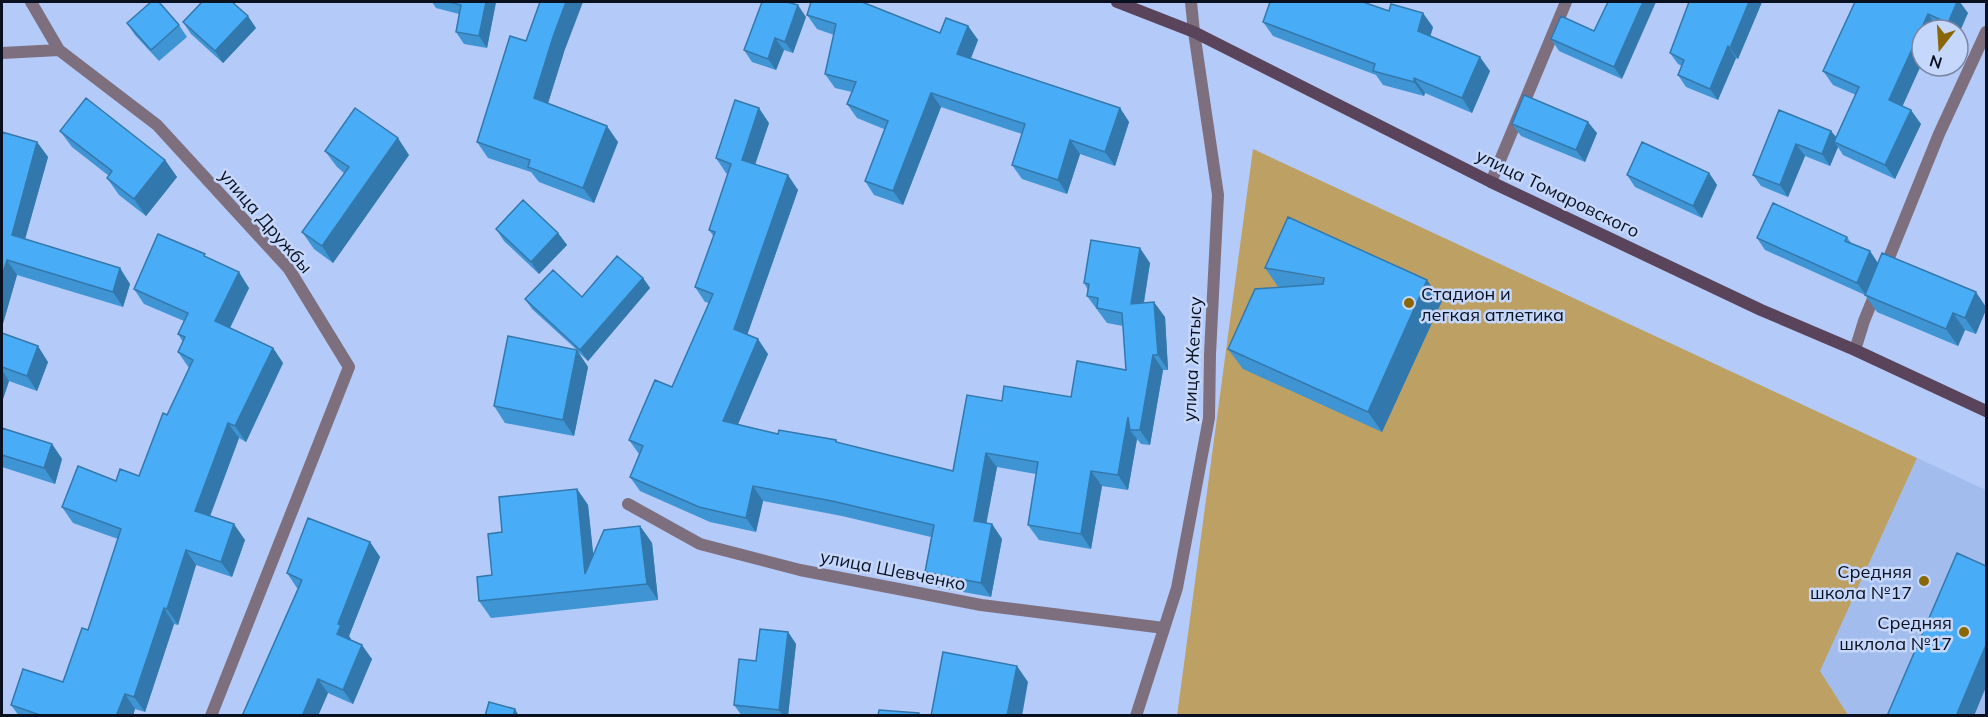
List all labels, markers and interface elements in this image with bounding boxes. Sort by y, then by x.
north arrow [1910,18,1970,78]
text: N [1927,51,1944,74]
street label: улица Томаровского [1472,143,1644,243]
street label: улица Дружбы [214,164,318,278]
place label: Стадион и легкая атлетика [1421,282,1564,326]
street label: улица Жетысу [1177,296,1207,422]
marker: Стадион и легкая атлетика [1402,296,1416,310]
street label: улица Шевченко [818,545,968,595]
place label: Средняя школа №17 [1810,560,1912,604]
marker: Средняя школа №17 [1917,574,1931,588]
place label: Средняя шклола №17 [1839,611,1952,655]
marker: Средняя шклола №17 [1957,625,1971,639]

